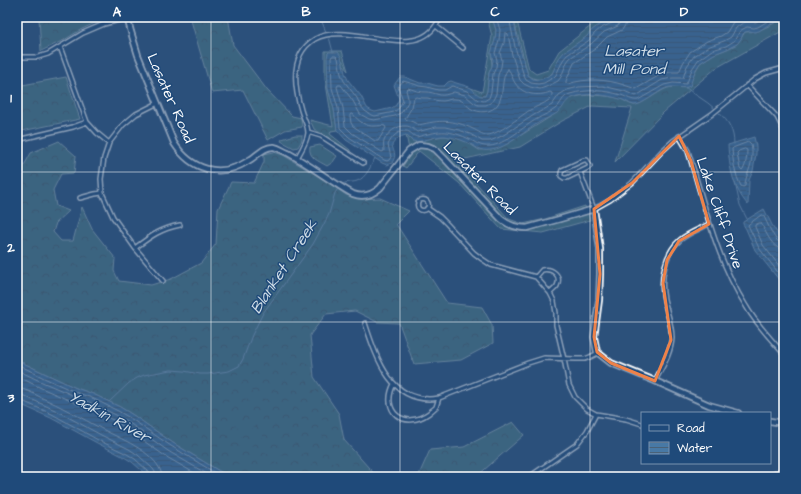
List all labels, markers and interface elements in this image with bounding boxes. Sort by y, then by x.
text: A [113,3,122,21]
text: B [301,3,311,21]
text: C [490,3,500,21]
text: D [680,3,689,21]
water label: Lasater Mill Pond [603,40,668,80]
street label: Lasater Road [141,50,200,147]
text: 1 [10,89,12,107]
street label: Lasater Road [438,137,521,220]
street label: Lake Cliff Drive [691,155,748,272]
water label: Blanket Creek [245,214,323,318]
text: 2 [6,239,15,257]
water label: Yadkin River [64,385,157,450]
text: 3 [7,389,15,407]
legend [641,412,771,464]
text: Road [677,420,705,437]
text: Water [677,440,713,457]

